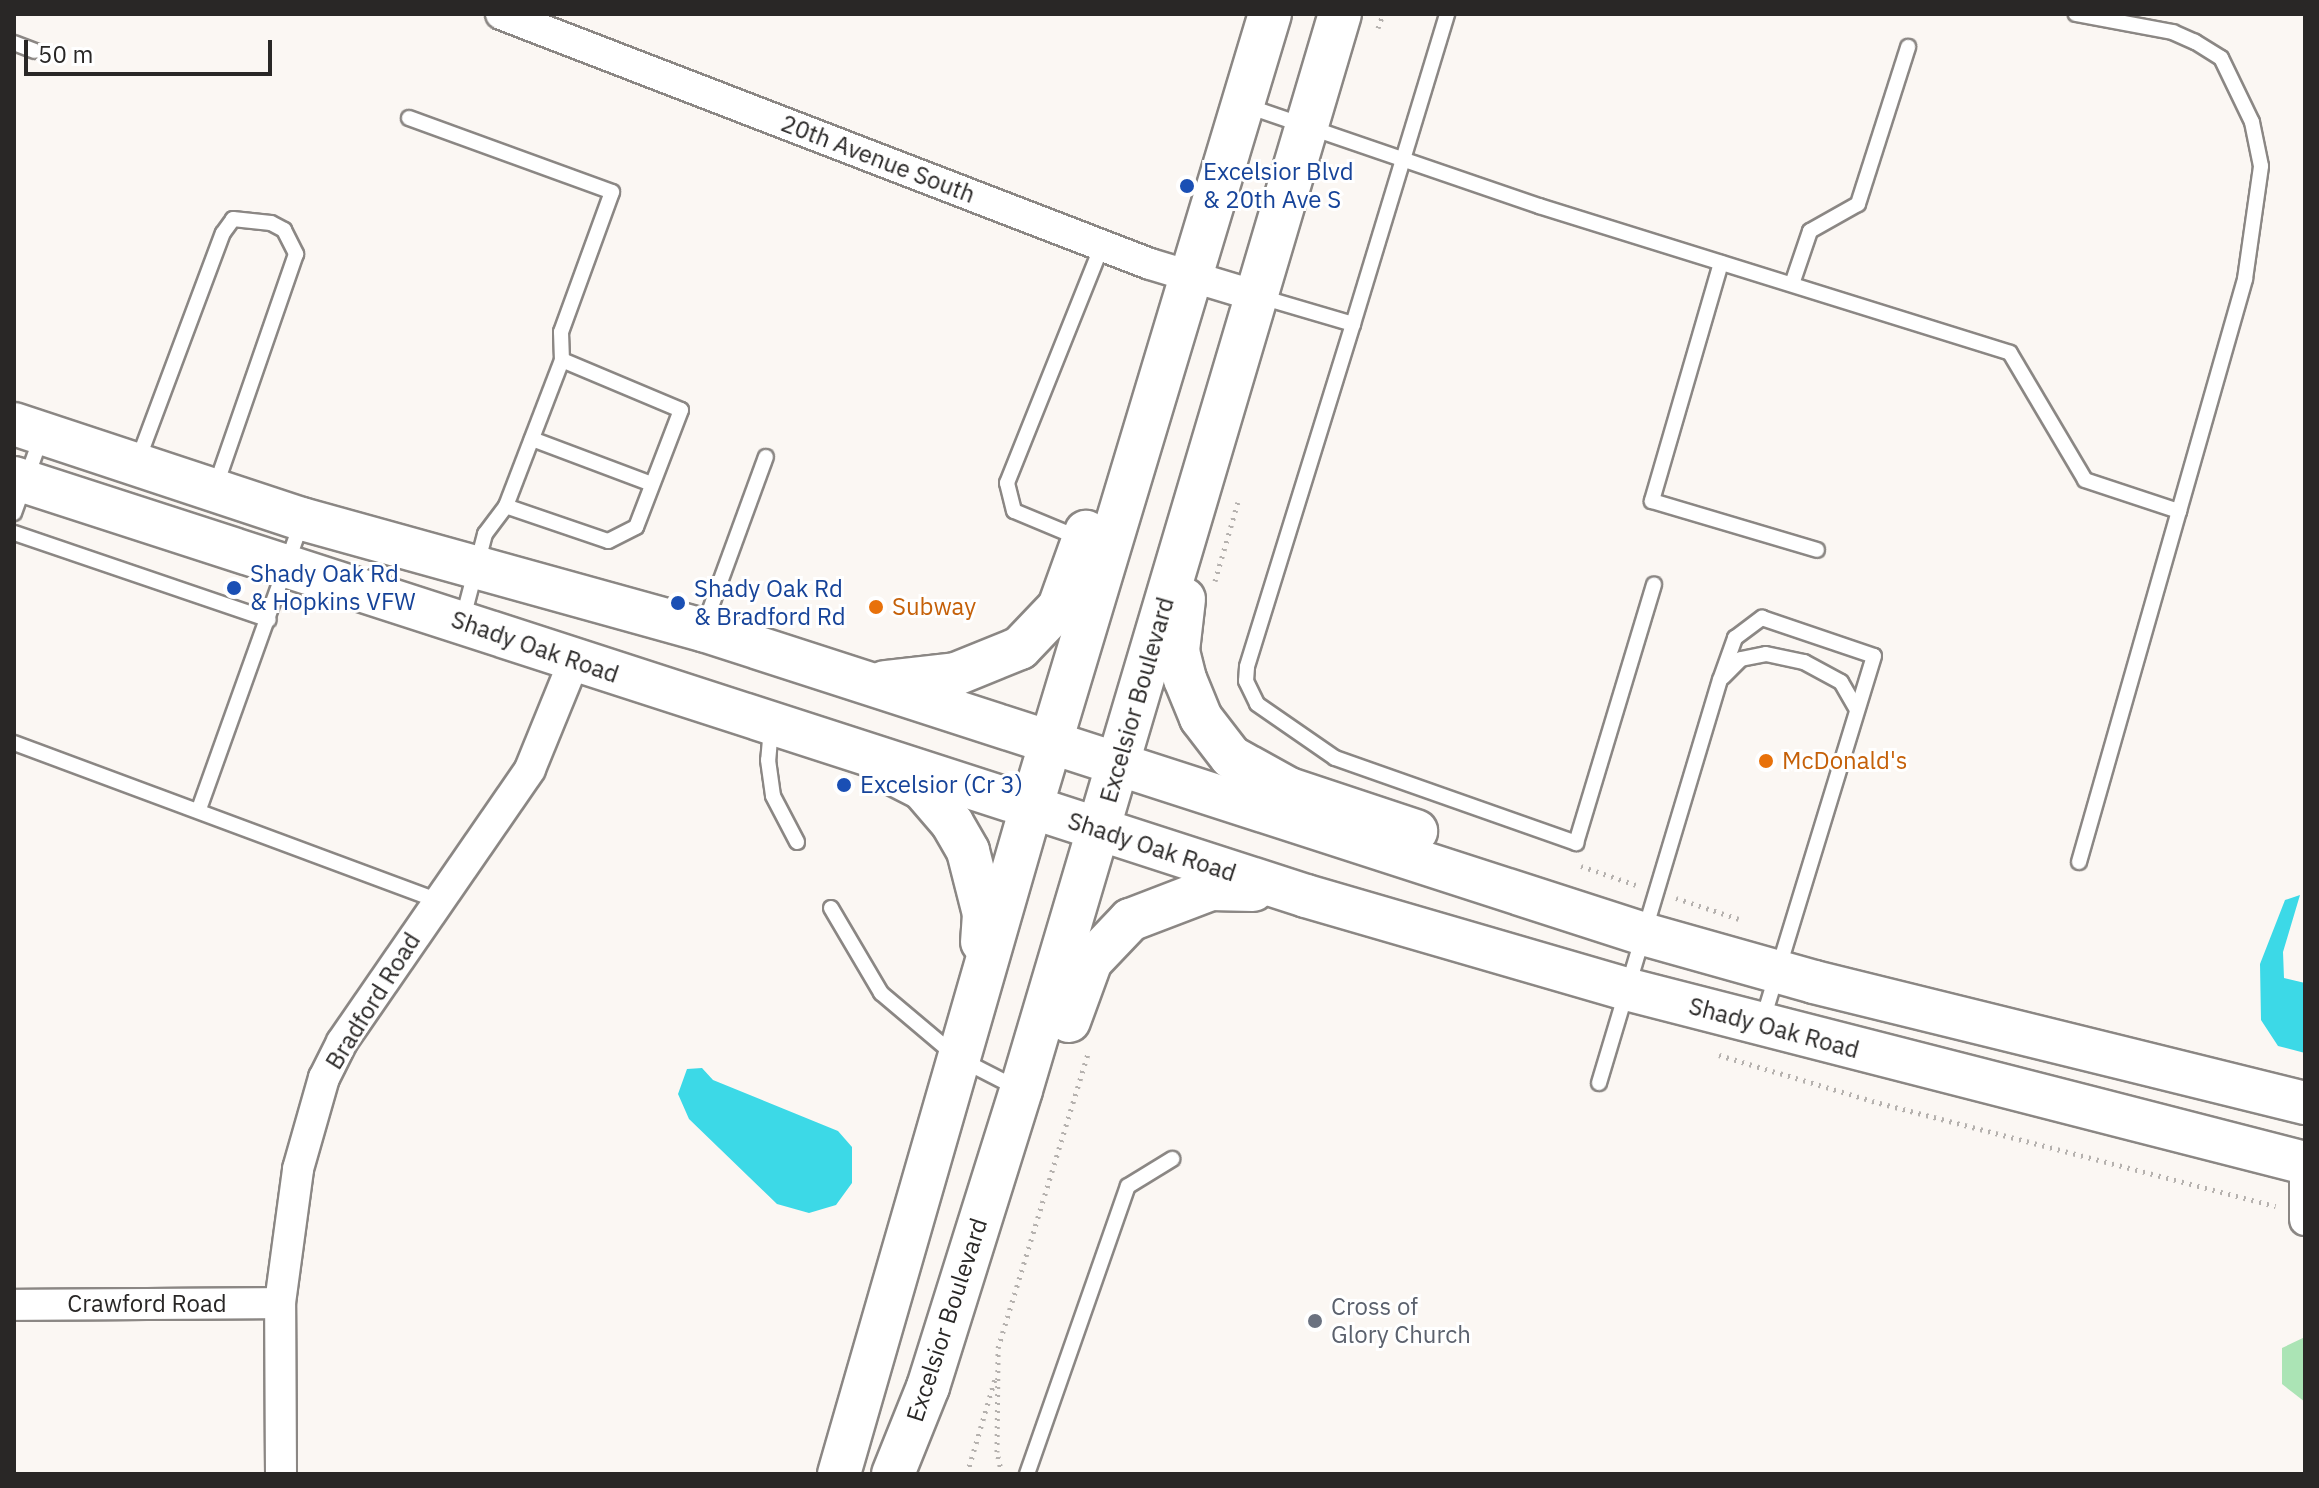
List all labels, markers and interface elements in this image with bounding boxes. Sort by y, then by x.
scale bar [28,24,276,74]
text: 50 m [38,38,93,70]
street label: 20th Avenue South [777,109,979,209]
place label: Excelsior Blvd & 20th Ave S [1203,158,1354,214]
marker: Excelsior Blvd & 20th Ave S [1178,177,1196,195]
place label: Shady Oak Rd & Hopkins VFW [250,560,416,616]
place label: Shady Oak Rd & Bradford Rd [694,575,846,631]
marker: Shady Oak Rd & Hopkins VFW [225,579,243,597]
place label: Subway [892,593,976,621]
marker: Shady Oak Rd & Bradford Rd [669,594,687,612]
street label: Excelsior Boulevard [1094,594,1180,806]
marker: Subway [867,598,885,616]
street label: Shady Oak Road [447,605,623,689]
place label: McDonald's [1782,747,1907,775]
marker: McDonald's [1757,752,1775,770]
place label: Excelsior (Cr 3) [860,771,1023,799]
marker: Excelsior (Cr 3) [835,776,853,794]
street label: Shady Oak Road [1064,806,1240,888]
street label: Bradford Road [320,927,426,1075]
street label: Shady Oak Road [1686,991,1862,1065]
street label: Excelsior Boulevard [900,1215,994,1425]
street label: Crawford Road [67,1290,227,1318]
place label: Cross of Glory Church [1331,1293,1471,1349]
marker: Cross of Glory Church [1306,1312,1324,1330]

